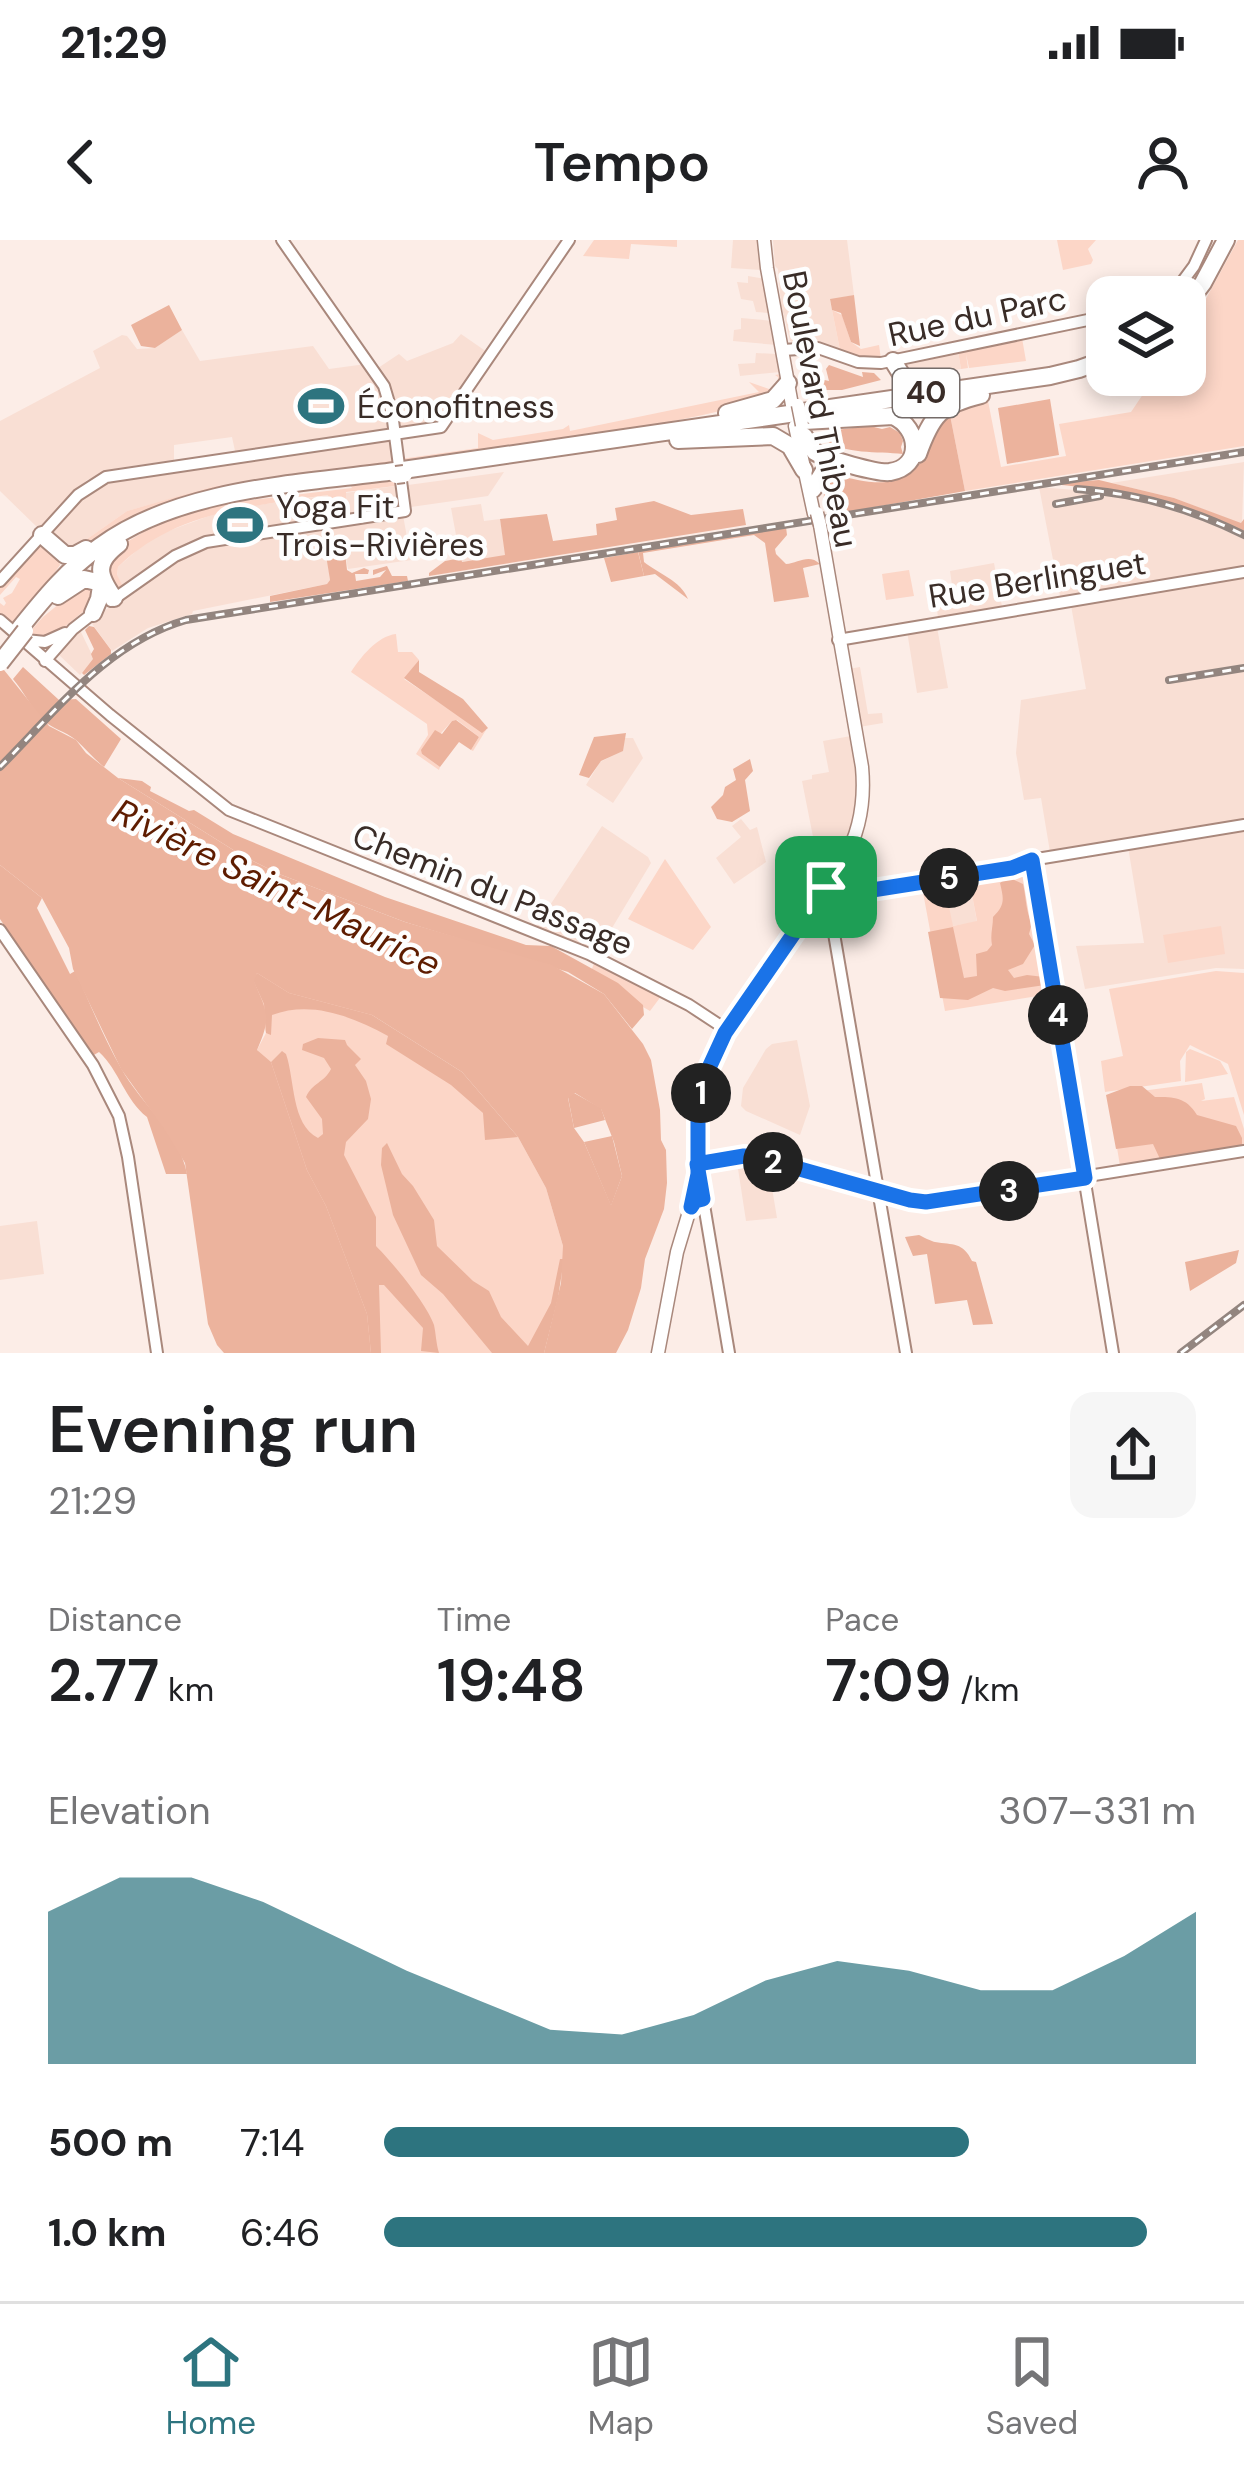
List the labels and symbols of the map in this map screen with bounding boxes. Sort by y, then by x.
street label: Boulevard Thibeau [773,267,868,551]
street label: Rue du Parc [884,277,1070,356]
road number: 40 [893,369,959,417]
sports icon: Éconofitness [296,381,346,431]
place label: Éconofitness [357,385,555,428]
place label: Yoga Fit Trois-Rivières [276,485,485,566]
sports icon: Yoga Fit Trois-Rivières [215,500,265,550]
street label: Rue Berlinguet [925,541,1149,618]
water label: Rivière Saint-Maurice [105,788,448,987]
street label: Chemin du Passage [346,814,639,965]
pin [775,836,877,938]
pin: 5 [919,848,979,908]
pin: 4 [1028,985,1088,1045]
pin: 1 [671,1063,731,1123]
pin: 2 [743,1132,803,1192]
pin: 3 [979,1161,1039,1221]

